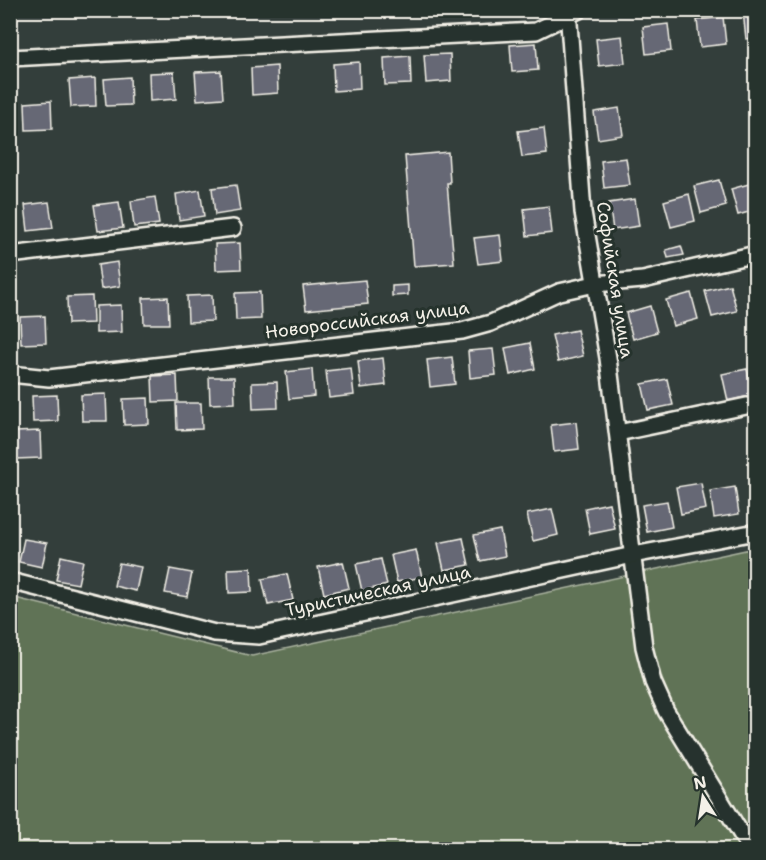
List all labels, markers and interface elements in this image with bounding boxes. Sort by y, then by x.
street label: Софийская улица [591,200,639,360]
street label: Новороссийская улица [263,296,471,344]
street label: Туристическая улица [283,560,473,622]
north arrow [673,767,733,827]
text: N [692,771,708,794]

